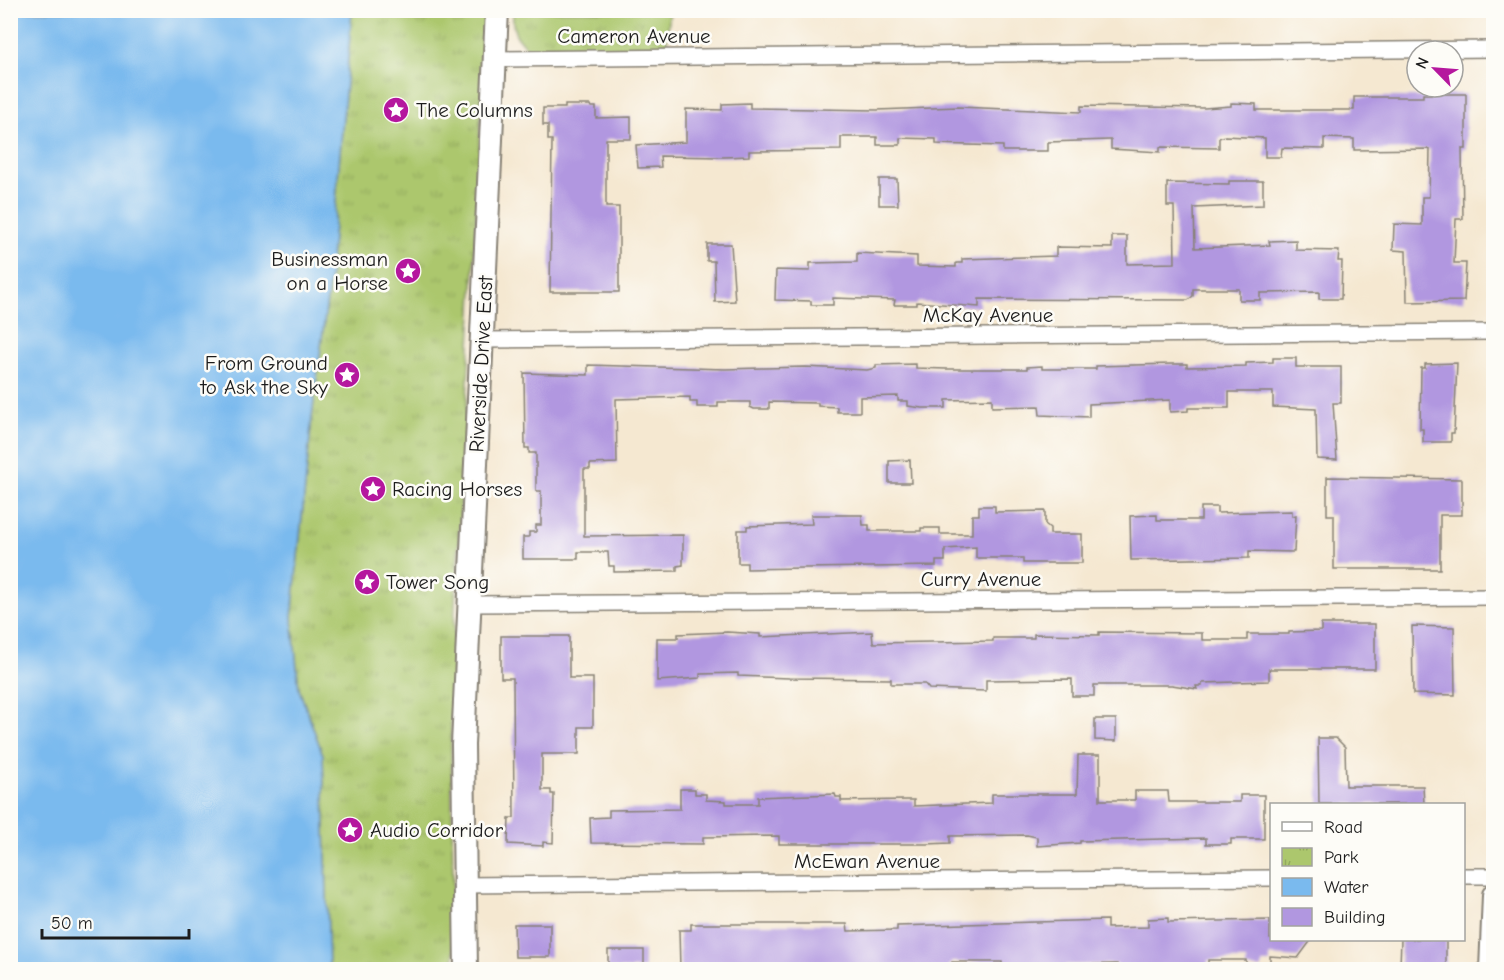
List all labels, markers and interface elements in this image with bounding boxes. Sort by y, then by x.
street label: Cameron Avenue [557,24,711,48]
north arrow [1405,39,1465,99]
text: N [1412,55,1433,72]
place icon: The Columns [381,95,411,125]
place label: The Columns [416,98,533,122]
place label: Businessman on a Horse [271,247,388,295]
place icon: Businessman on a Horse [393,256,423,286]
street label: Riverside Drive East [464,274,498,453]
street label: McKay Avenue [923,303,1053,327]
place label: From Ground to Ask the Sky [199,351,329,399]
place icon: From Ground to Ask the Sky [332,360,362,390]
place icon: Racing Horses [358,474,388,504]
place label: Racing Horses [392,477,522,501]
place icon: Tower Song [352,567,382,597]
street label: Curry Avenue [921,567,1041,591]
place label: Tower Song [386,570,489,594]
legend [1270,803,1465,941]
place icon: Audio Corridor [335,815,365,845]
text: Road [1324,817,1363,838]
place label: Audio Corridor [370,818,504,842]
text: Park [1324,847,1359,868]
street label: McEwan Avenue [794,849,940,873]
text: Water [1324,877,1369,898]
scale bar [42,902,189,940]
text: Building [1324,907,1386,928]
text: 50 m [51,913,93,934]

